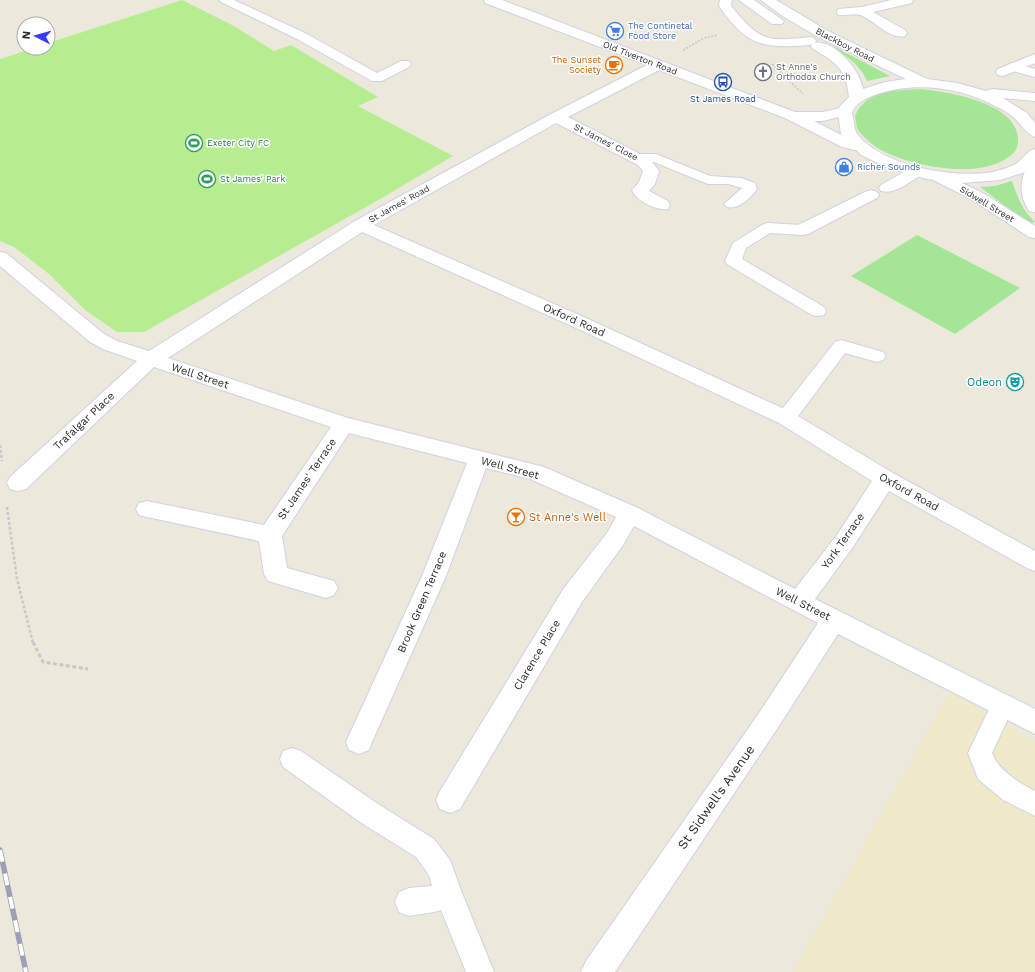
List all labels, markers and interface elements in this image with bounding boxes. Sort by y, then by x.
north arrow [16,16,56,56]
supermarket icon: The Continetal Food Store [605,21,625,41]
place label: The Continetal Food Store [628,21,693,41]
street label: Blackboy Road [814,26,876,64]
text: N [20,30,33,40]
street label: Old Tiverton Road [601,39,679,77]
place label: The Sunset Society [551,55,601,75]
cafe icon: The Sunset Society [604,55,624,75]
church icon: St Anne's Orthodox Church [753,62,773,82]
place label: St Anne's Orthodox Church [776,62,851,82]
bus stop icon: St James Road [713,72,733,92]
place label: St James Road [690,94,756,104]
street label: St James' Close [572,122,640,162]
sports icon: Exeter City FC [184,133,204,153]
place label: Exeter City FC [207,138,269,148]
shop icon: Richer Sounds [834,157,854,177]
place label: Richer Sounds [857,162,921,172]
sports icon: St James' Park [197,169,217,189]
place label: St James' Park [220,174,285,184]
street label: St James' Road [367,183,431,225]
street label: Sidwell Street [958,184,1016,224]
street label: Oxford Road [541,301,607,339]
street label: Well Street [170,361,231,392]
theatre icon: Odeon [1005,372,1025,392]
place label: Odeon [967,376,1002,389]
street label: Trafalgar Place [51,389,117,453]
street label: St James' Terrace [275,436,339,522]
street label: Well Street [479,454,541,482]
street label: Oxford Road [877,470,941,514]
bar icon: St Anne's Well [506,507,526,527]
street label: York Terrace [819,510,867,572]
place label: St Anne's Well [529,511,607,524]
street label: Brook Green Terrace [395,549,449,655]
street label: Well Street [773,585,833,624]
street label: Clarence Place [511,617,563,693]
street label: St Sidwell's Avenue [674,742,758,852]

